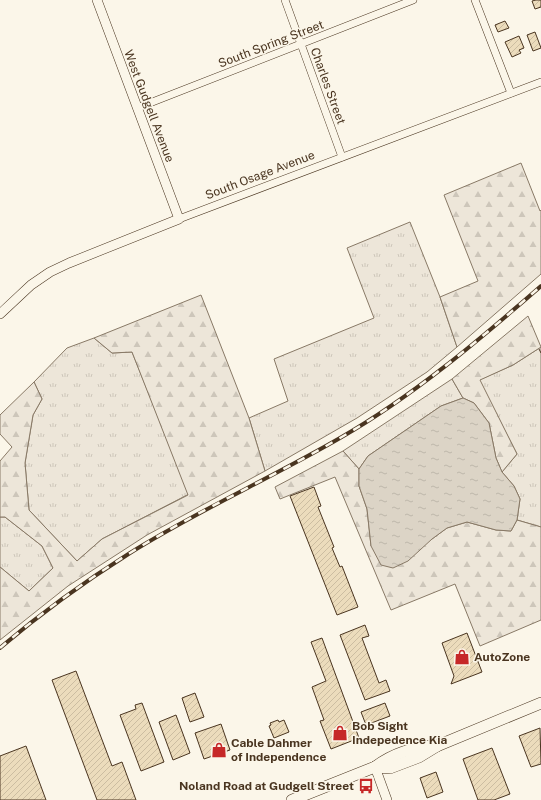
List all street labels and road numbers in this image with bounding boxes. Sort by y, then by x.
street label: South Spring Street [216,17,326,71]
street label: Charles Street [308,46,348,127]
street label: West Gudgell Avenue [121,48,177,164]
street label: South Osage Avenue [203,148,317,202]

